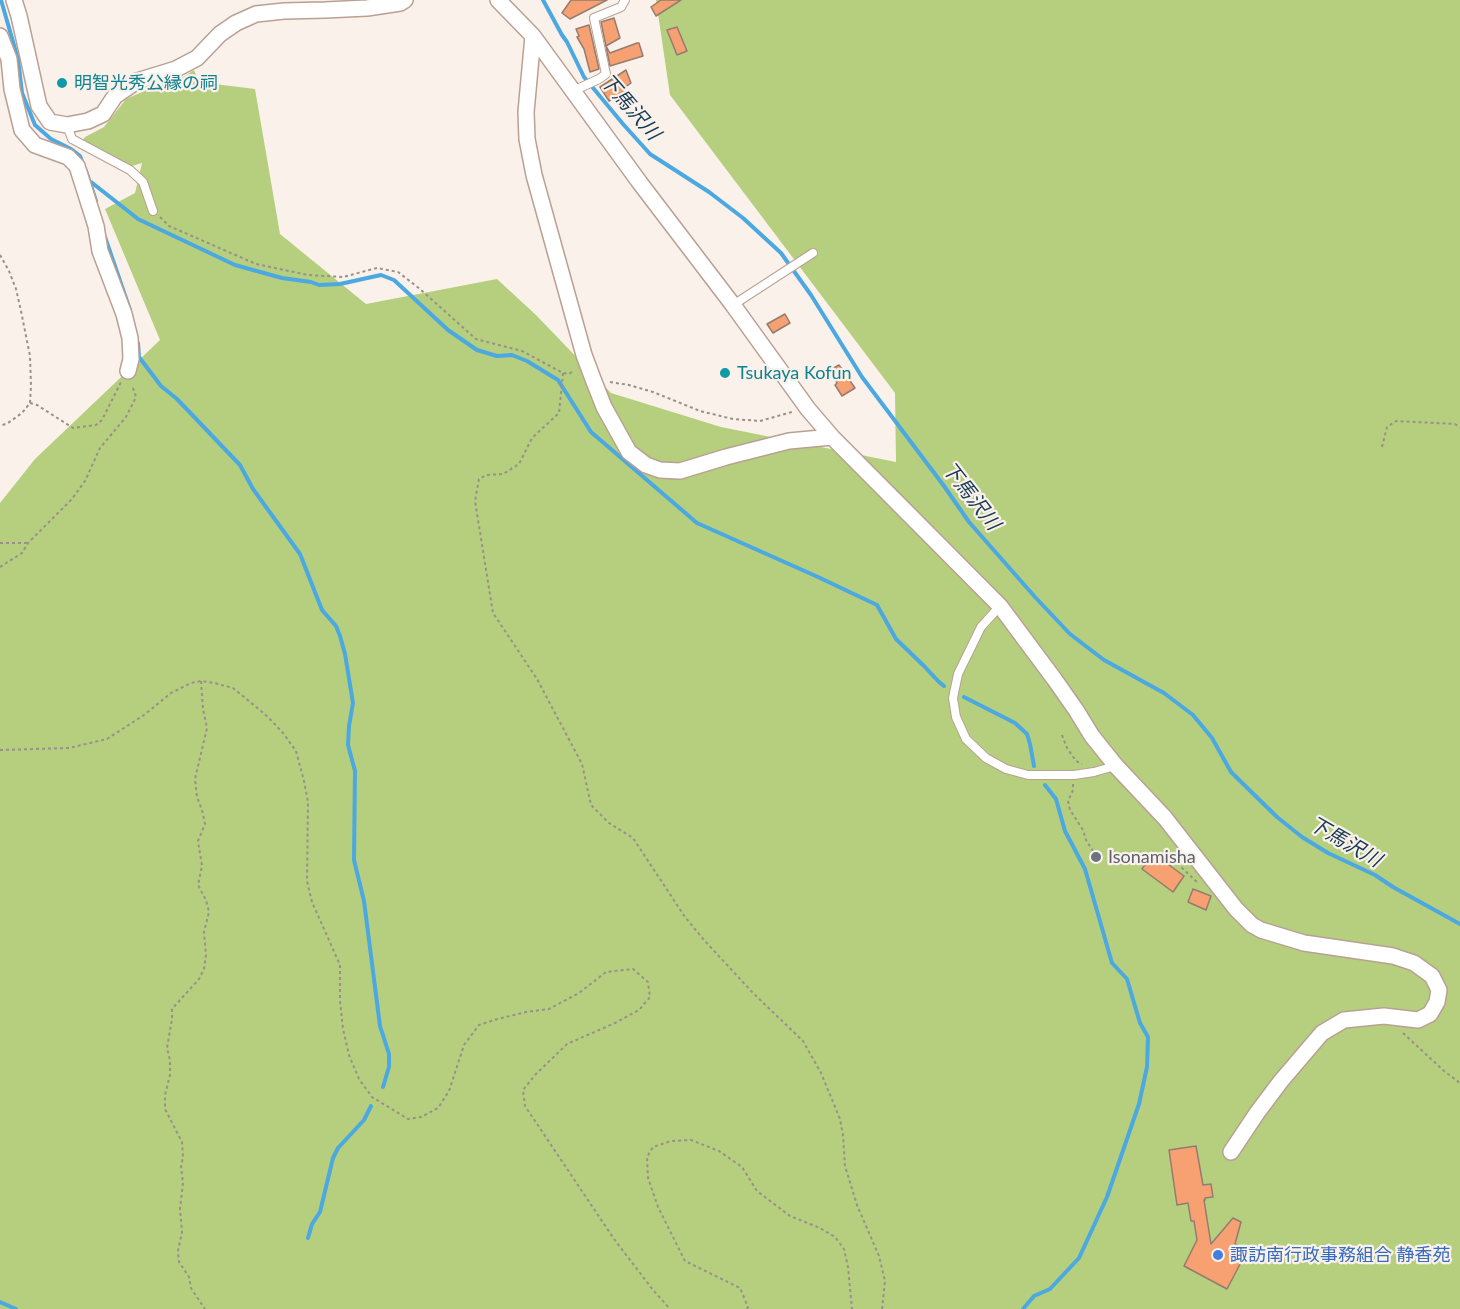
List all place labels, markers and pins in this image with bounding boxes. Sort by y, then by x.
place label: 明智光秀公縁の祠 [74,72,218,94]
marker: 明智光秀公縁の祠 [55,76,69,90]
place label: Tsukaya Kofun [737,362,852,384]
marker: Tsukaya Kofun [718,366,732,380]
place label: Isonamisha [1108,846,1196,868]
marker: Isonamisha [1089,850,1103,864]
place label: 諏訪南行政事務組合 静香苑 [1230,1244,1451,1266]
marker: 諏訪南行政事務組合 静香苑 [1211,1248,1225,1262]

